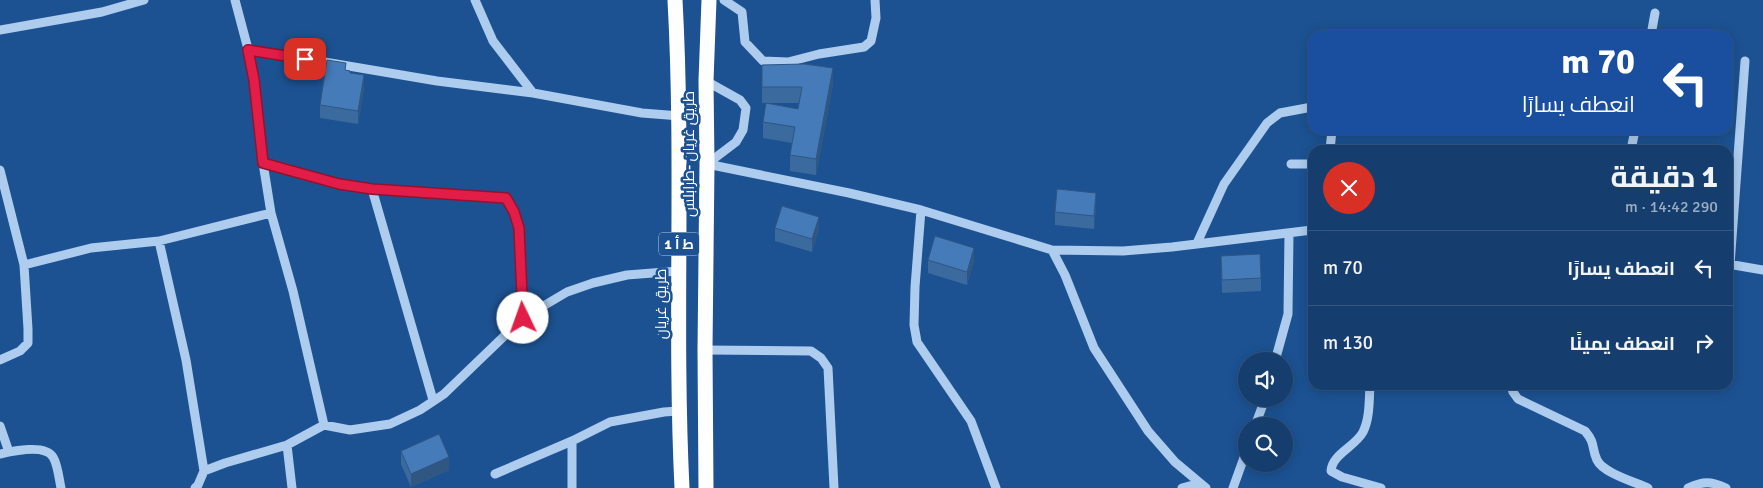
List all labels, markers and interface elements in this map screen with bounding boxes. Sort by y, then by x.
pin [284,38,326,80]
text: 70 m [1561,40,1635,83]
icon: arrive [291,45,319,73]
icon: left [1653,50,1718,115]
street label: طريق غريان -طرابلس [680,91,699,217]
text: انعطف يسارًا [1522,91,1635,118]
text: 1 دقيقة [1610,159,1718,196]
button: close [1323,162,1375,214]
text: 290 m · 14:42 [1625,197,1718,217]
road number: ط أ 1 [659,232,699,255]
icon: left [1690,254,1718,282]
text: 70 m [1323,256,1363,280]
text: انعطف يسارًا [1567,257,1675,281]
street label: طريق غريان [652,269,671,339]
position arrow [496,291,548,343]
icon: right [1690,329,1718,357]
text: 130 m [1323,331,1373,355]
text: انعطف يمينًا [1570,332,1675,356]
map controls [1238,352,1293,472]
button: sound [1238,352,1293,407]
button: search [1238,417,1293,472]

